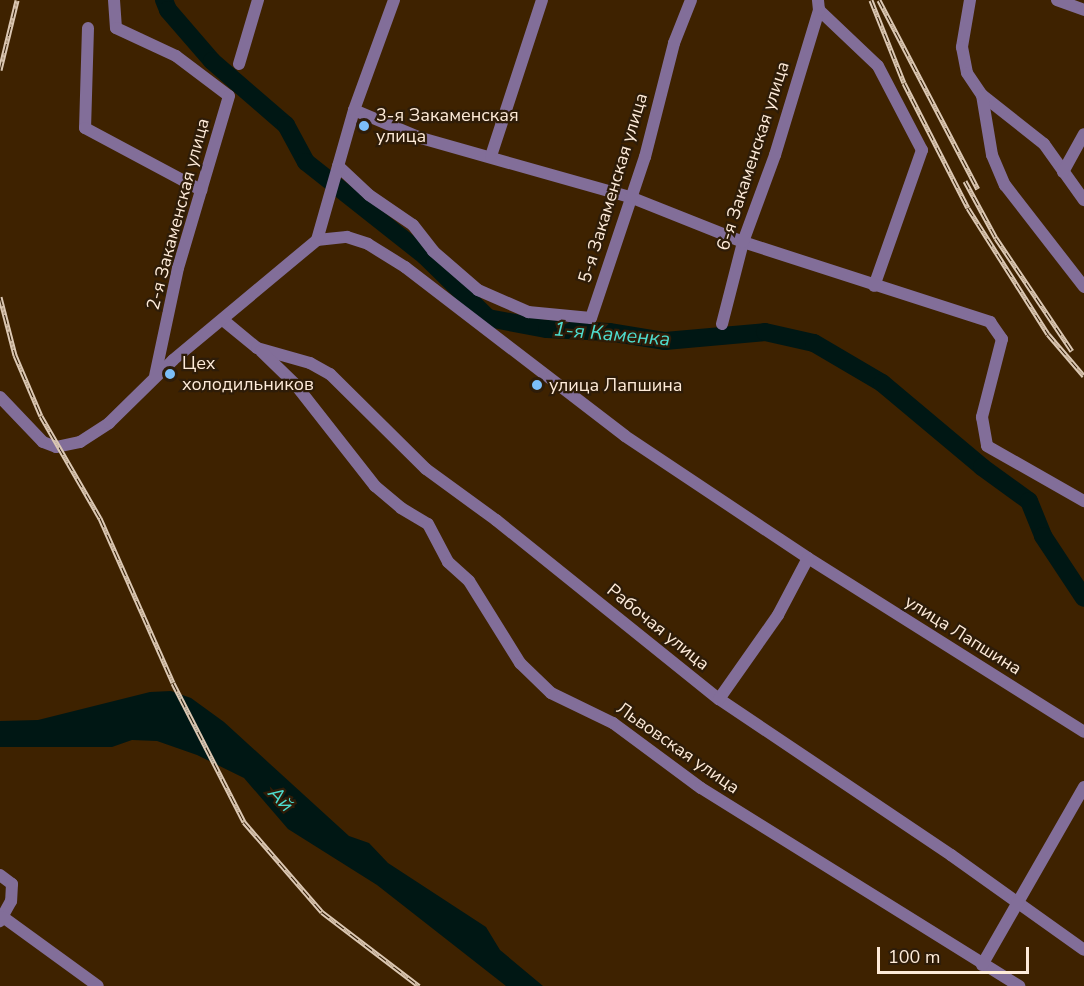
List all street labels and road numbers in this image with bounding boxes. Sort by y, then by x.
street label: 6-я Закаменская улица [712,59,794,253]
street label: 5-я Закаменская улица [574,90,652,286]
street label: 2-я Закаменская улица [142,116,214,312]
street label: Рабочая улица [602,579,714,675]
street label: улица Лапшина [901,590,1025,680]
street label: Львовская улица [612,698,744,798]

